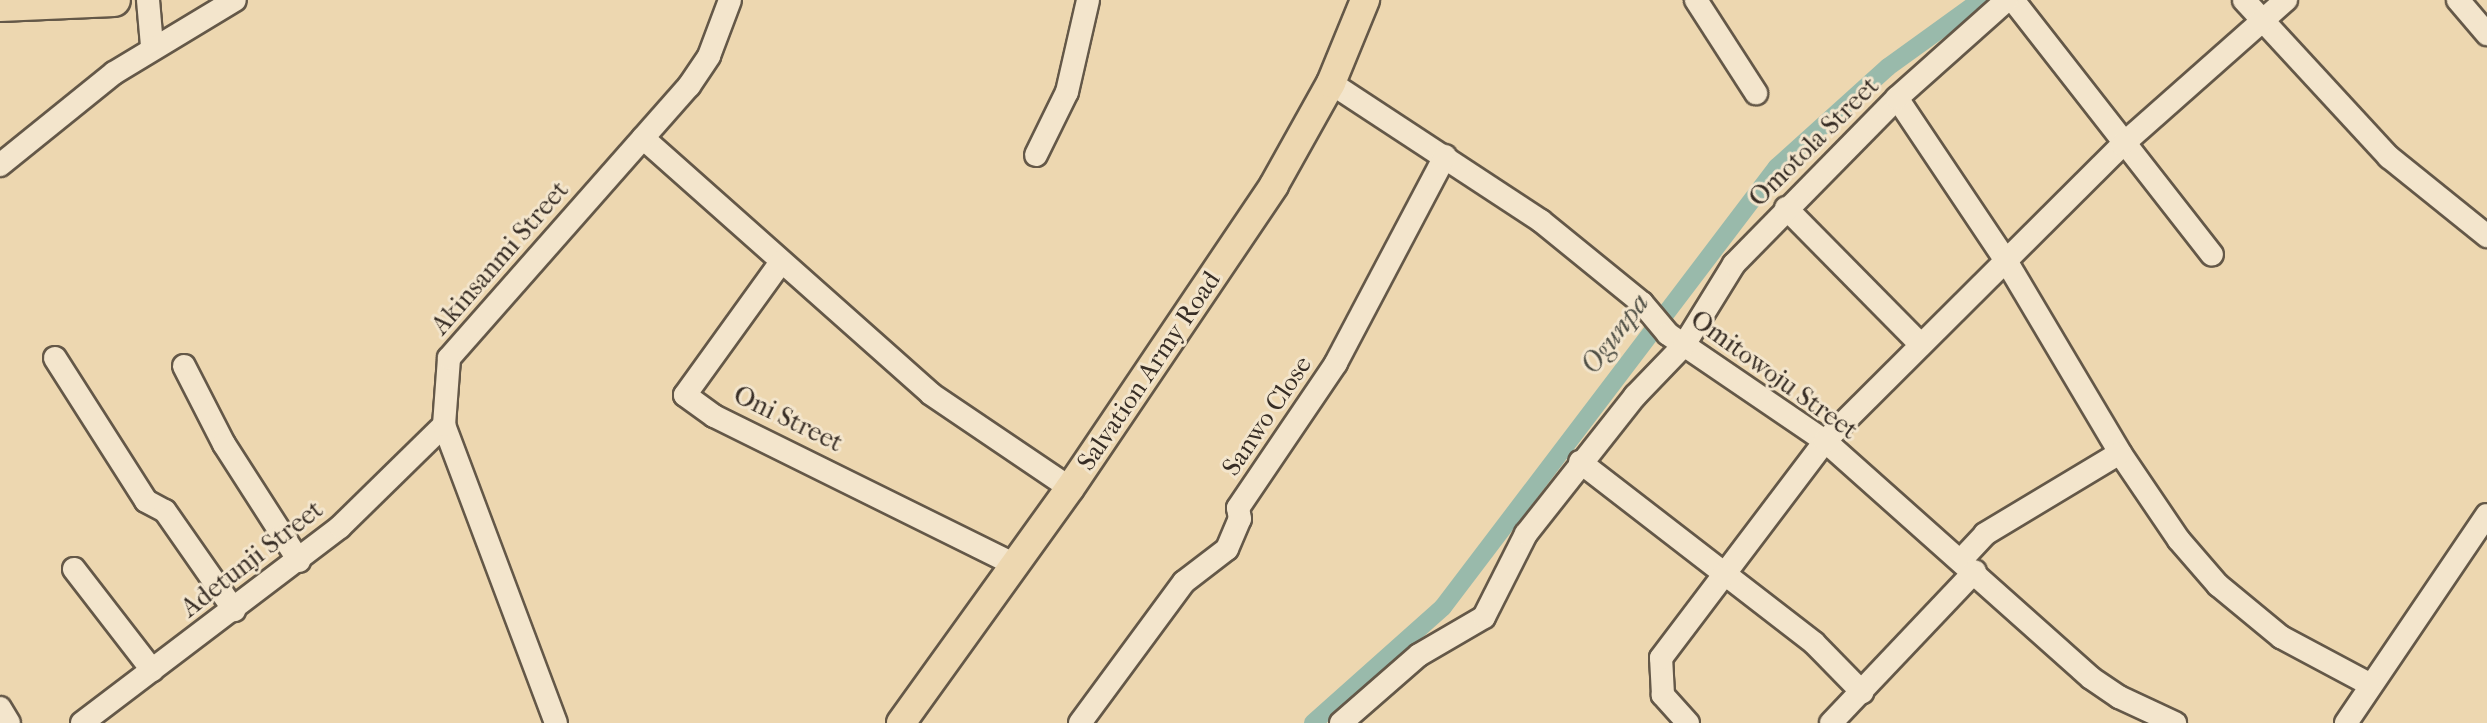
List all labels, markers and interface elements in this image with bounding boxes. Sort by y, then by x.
street label: Omotola Street [1743,71,1885,213]
street label: Akinsanmi Street [425,175,575,341]
street label: Salvation Army Road [1071,265,1227,477]
water label: Ogunpa [1574,287,1656,381]
street label: Omitowoju Street [1684,304,1864,446]
street label: Sanwo Close [1216,350,1318,482]
street label: Oni Street [728,379,848,459]
street label: Adetunji Street [175,494,329,624]

